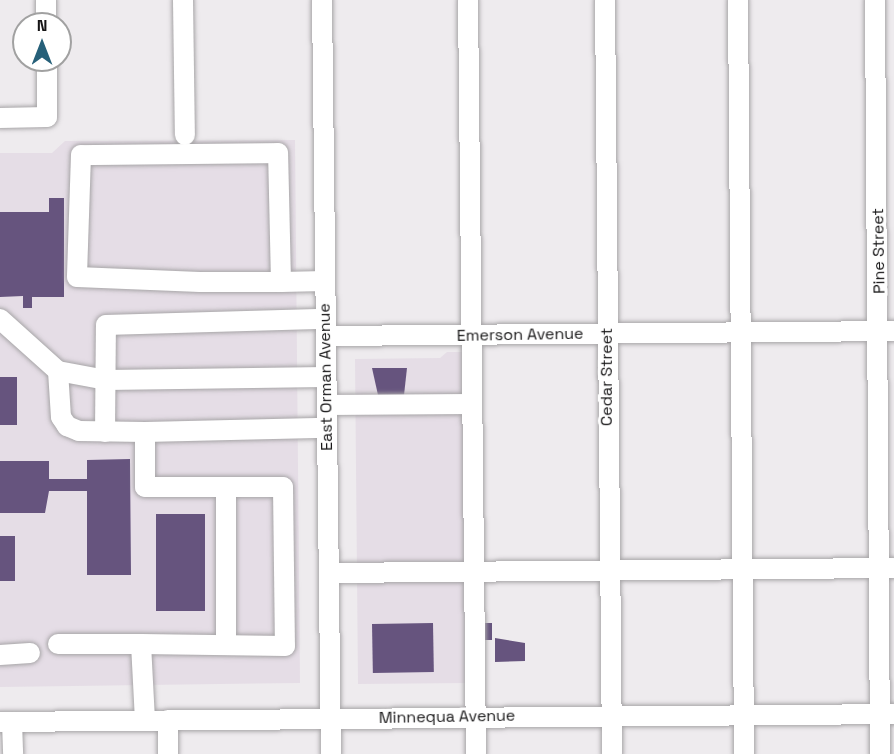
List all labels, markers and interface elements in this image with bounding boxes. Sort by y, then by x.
north arrow [12,12,72,72]
text: N [37,15,47,36]
street label: Pine Street [869,208,889,294]
street label: East Orman Avenue [315,303,337,451]
street label: Emerson Avenue [456,324,584,346]
street label: Cedar Street [597,328,617,426]
street label: Minnequa Avenue [378,706,516,728]

